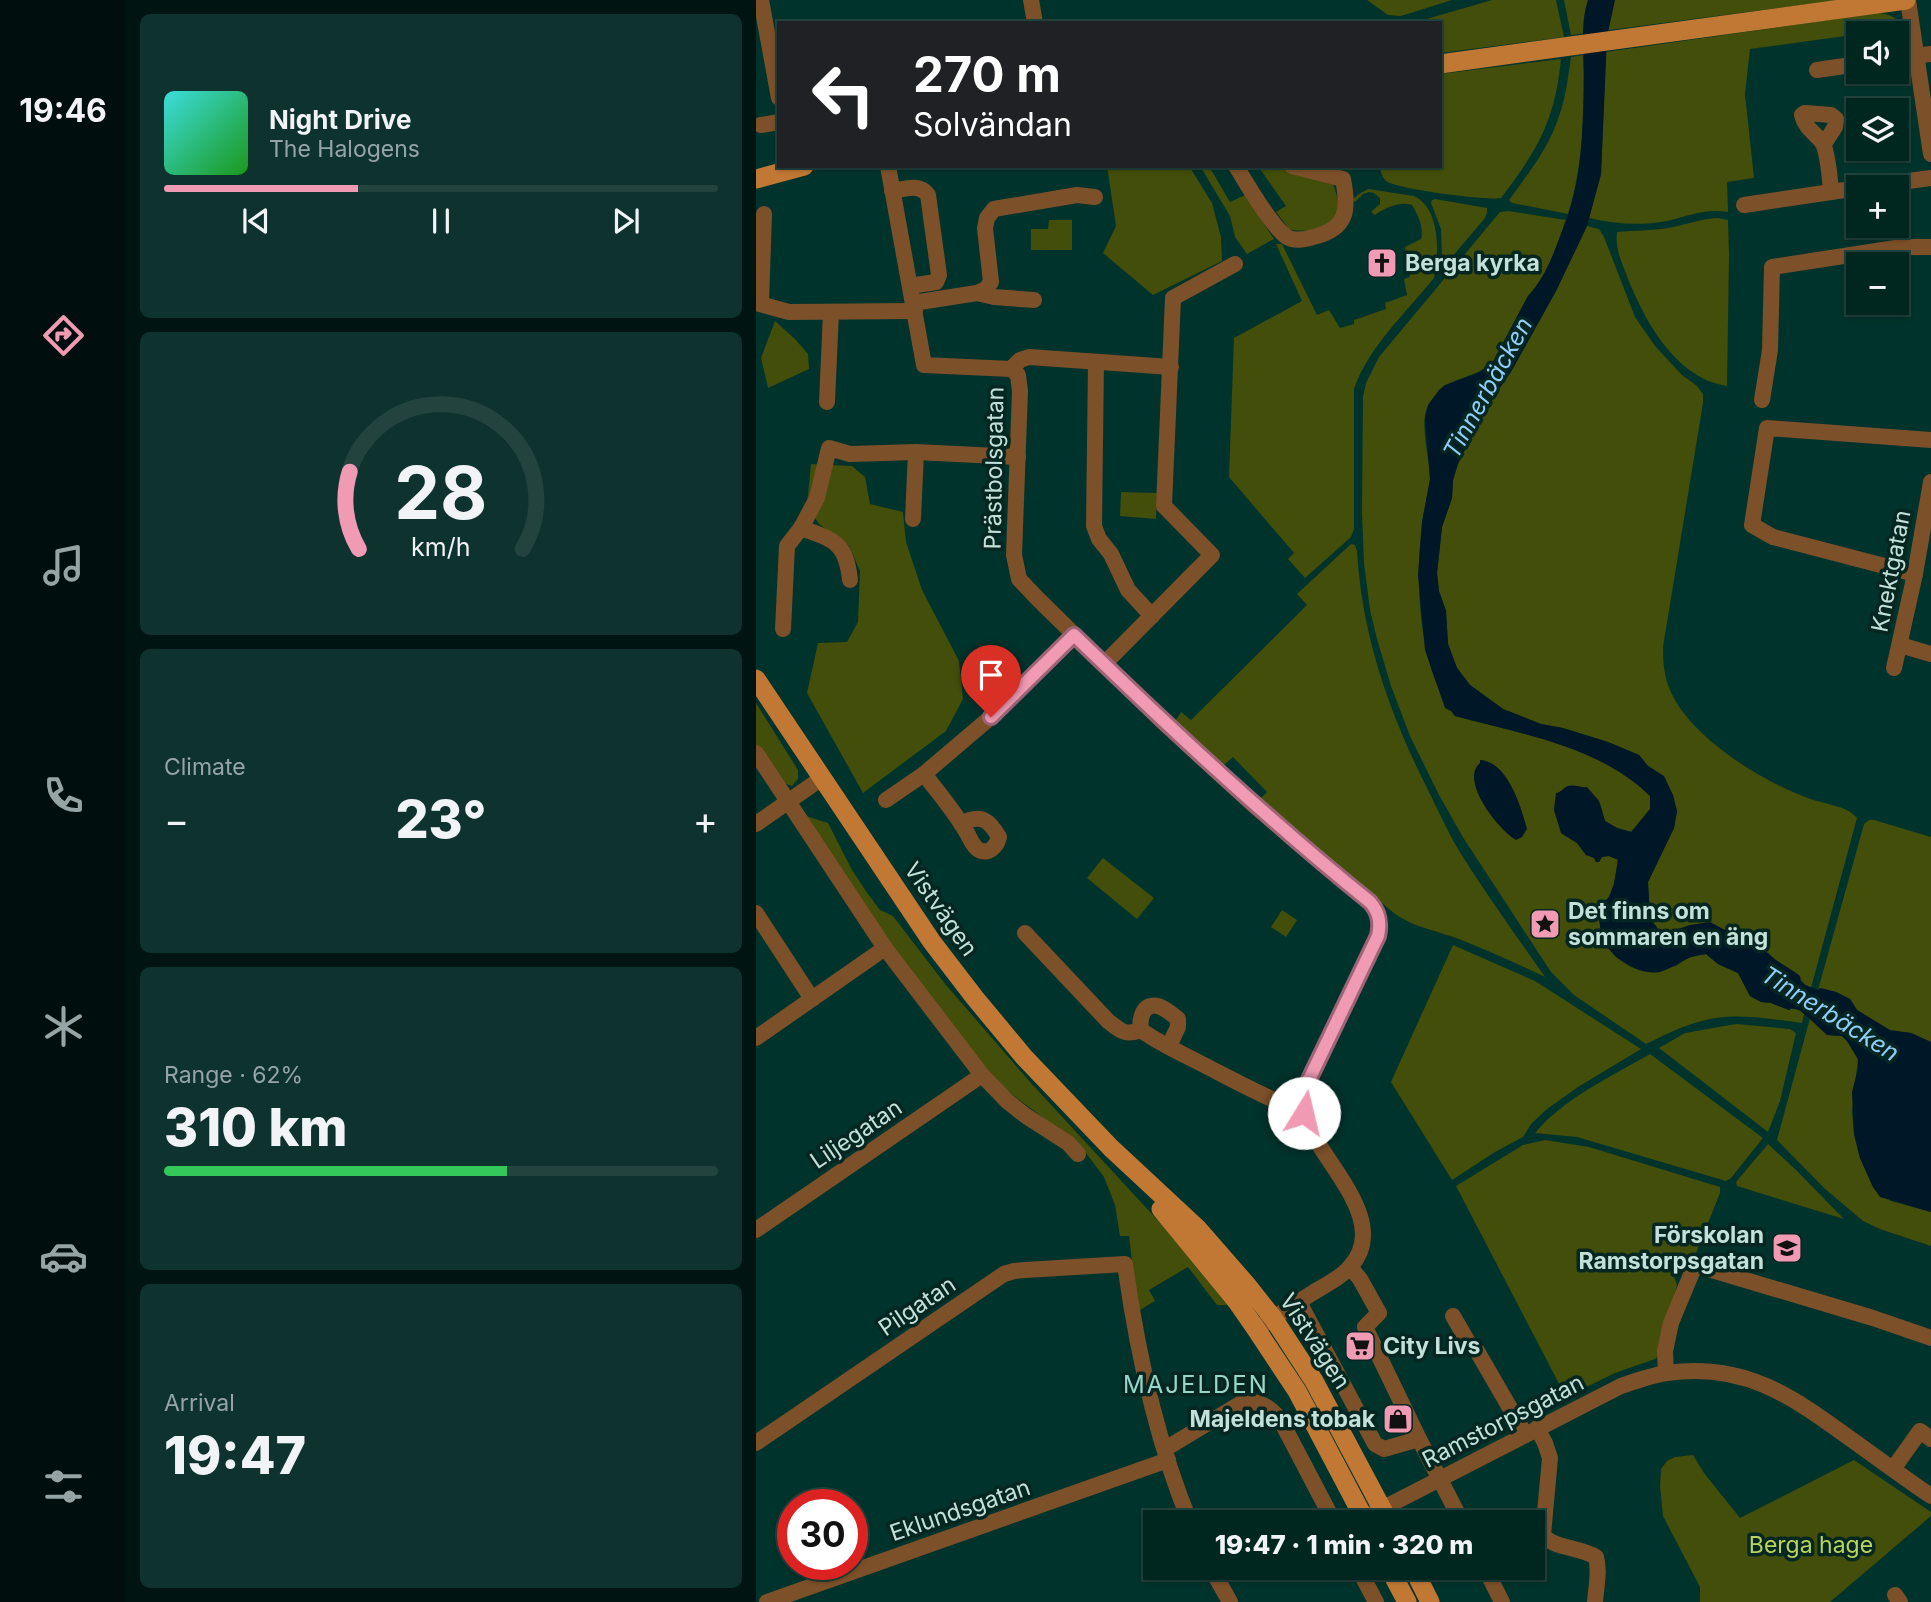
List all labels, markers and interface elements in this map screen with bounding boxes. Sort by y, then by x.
map controls [1846,21,1909,315]
button: sound [1846,21,1909,84]
text: 270 m [913,45,1061,104]
icon: left [798,49,889,140]
text: 19:46 [19,91,107,130]
button: layers [1846,98,1909,161]
text: Night Drive [269,104,411,135]
text: Solvändan [913,105,1072,144]
text: The Halogens [269,135,420,163]
button: + [1846,175,1909,238]
icon: previous [237,202,275,240]
icon: pause [422,202,460,240]
icon: next [607,202,645,240]
church icon: Berga kyrka [1365,246,1399,280]
place label: Berga kyrka [1405,249,1540,277]
button: − [1846,252,1909,315]
icon: directions [39,311,88,360]
water label: Tinnerbäcken [1437,312,1538,463]
street label: Prästbolsgatan [979,386,1009,550]
text: 28 [394,449,488,538]
street label: Knektgatan [1865,508,1917,634]
text: km/h [411,532,471,562]
icon: music [39,541,88,590]
pin [961,645,1021,717]
icon: arrive [972,656,1010,694]
text: Climate [164,753,246,781]
icon: phone [39,771,88,820]
text: 23° [395,788,487,851]
text: − [164,797,189,843]
text: + [693,797,718,843]
street label: Vistvägen [898,857,984,961]
place label: Det finns om sommaren en äng [1568,897,1768,951]
place icon: Det finns om sommaren en äng [1528,907,1562,941]
water label: Tinnerbäcken [1756,960,1905,1067]
icon: climate [39,1002,88,1051]
text: Range · 62% [164,1061,303,1089]
position arrow [1267,1076,1341,1150]
street label: Liljegatan [805,1093,907,1175]
text: 310 km [164,1096,348,1159]
place label: Förskolan Ramstorpsgatan [1578,1221,1764,1275]
school or university icon: Förskolan Ramstorpsgatan [1770,1231,1804,1265]
icon: car [39,1232,88,1281]
street label: Pilgatan [873,1270,961,1342]
street label: Vistvägen [1274,1288,1356,1394]
supermarket icon: City Livs [1343,1329,1377,1363]
place label: City Livs [1383,1332,1480,1360]
street label: Ramstorpsgatan [1418,1368,1588,1474]
district label: MAJELDEN [1123,1370,1269,1399]
text: Arrival [164,1389,235,1417]
shop icon: Majeldens tobak [1381,1402,1415,1436]
place label: Majeldens tobak [1189,1405,1376,1433]
text: 19:47 [164,1424,306,1487]
icon: filters [39,1462,88,1511]
street label: Eklundsgatan [886,1473,1034,1547]
speed limit sign: 30 [777,1489,868,1580]
text: 19:47 · 1 min · 320 m [1215,1529,1473,1560]
park label: Berga hage [1749,1531,1873,1559]

